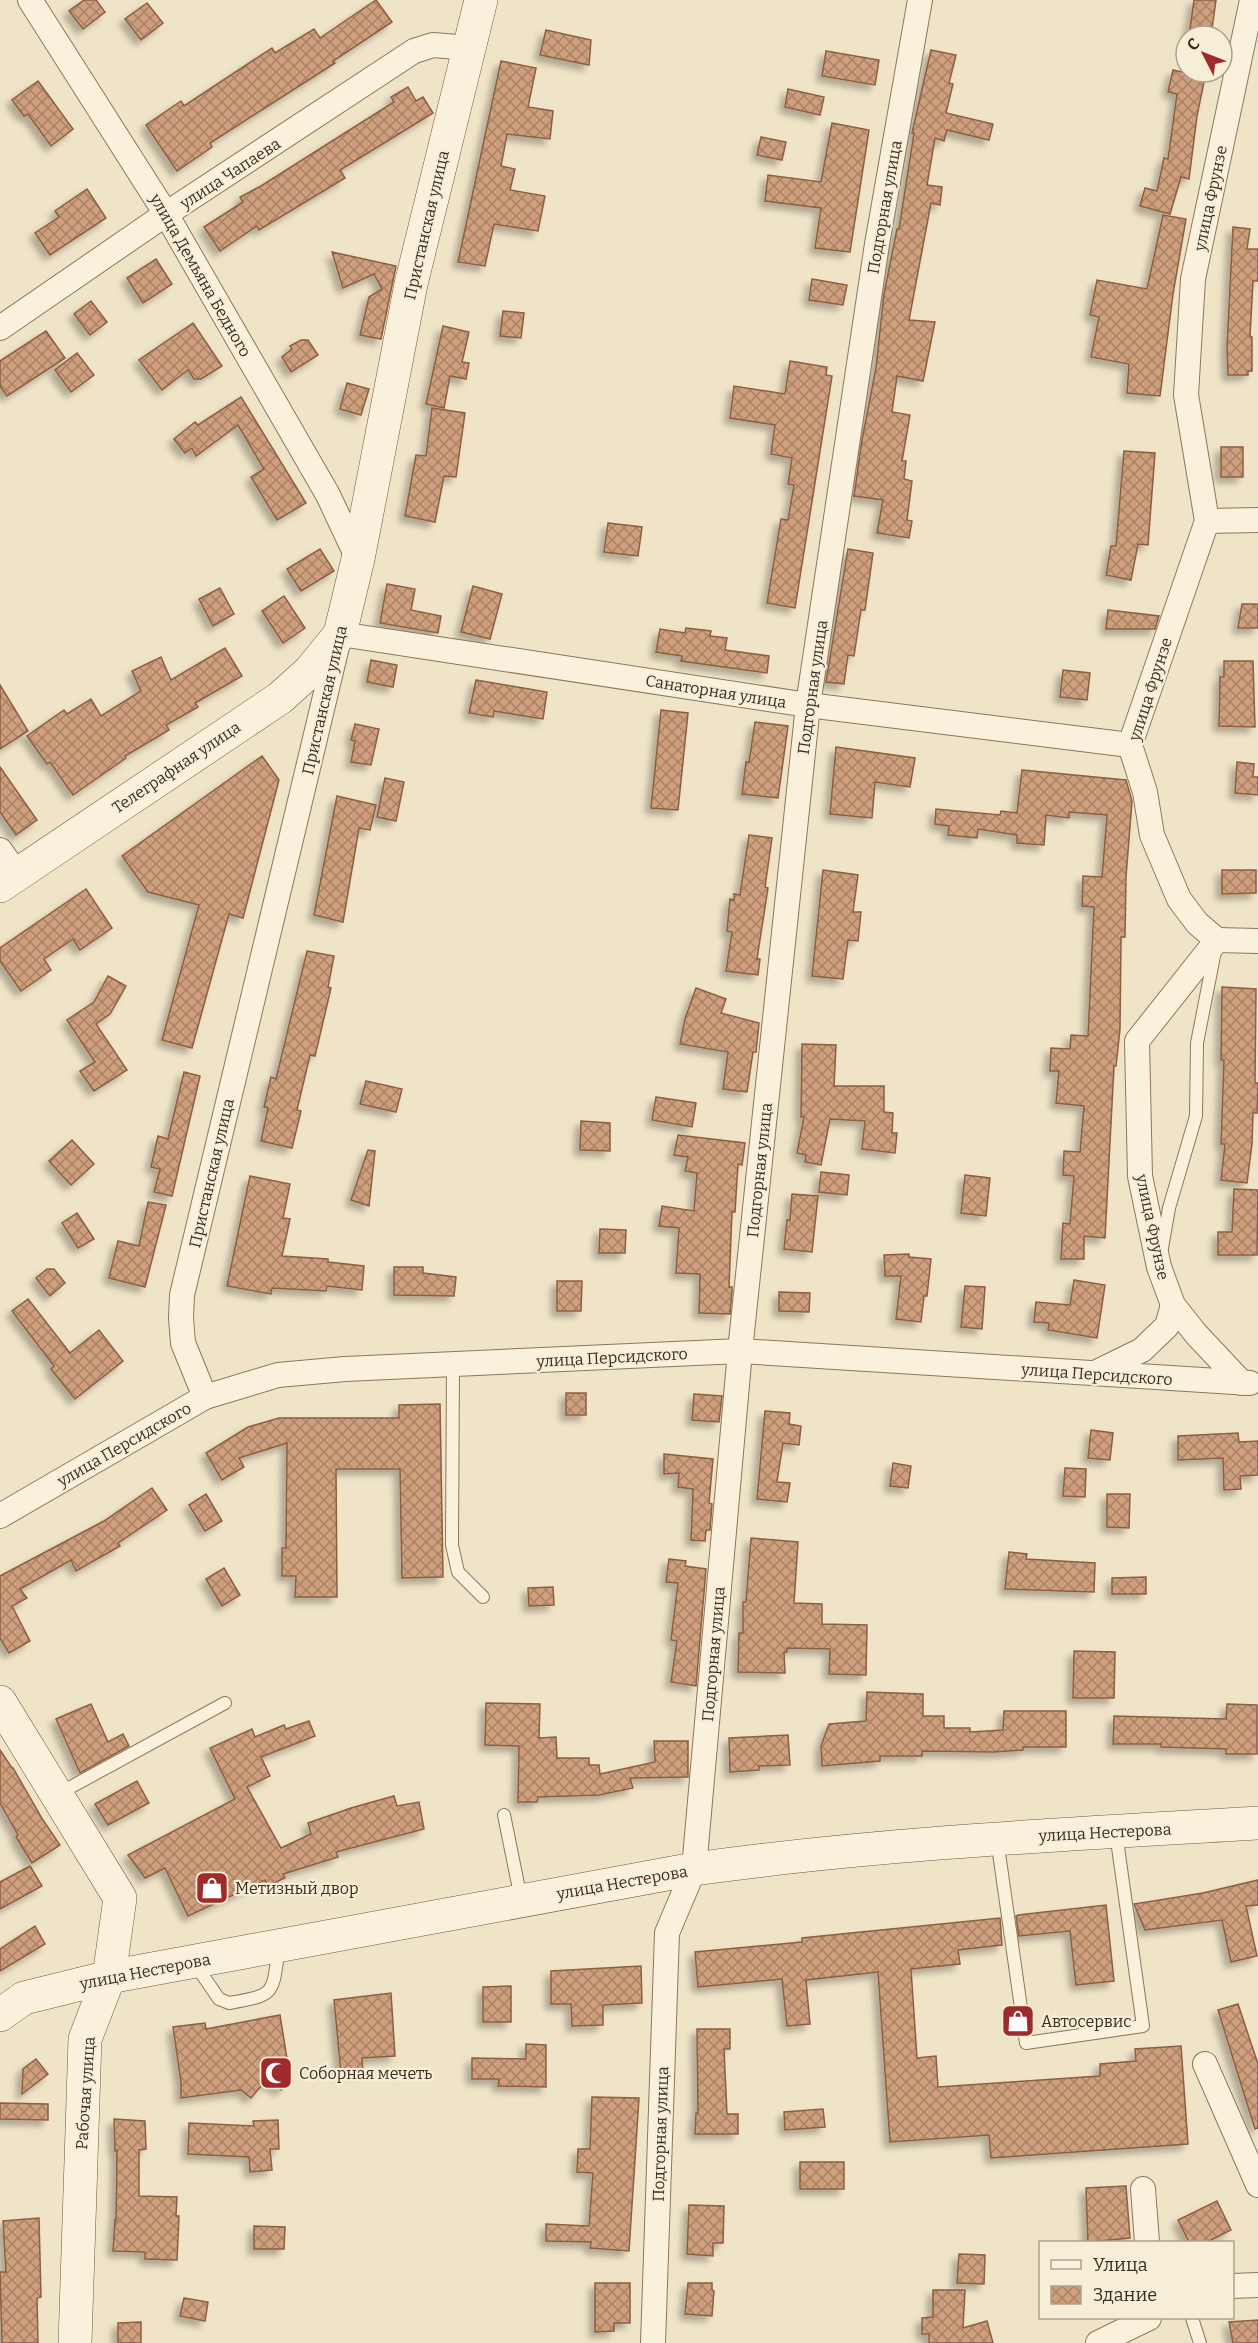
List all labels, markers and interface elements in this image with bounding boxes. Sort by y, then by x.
north arrow [1174,24,1234,84]
text: С [1183,34,1204,54]
street label: улица Чапаева [176,134,284,213]
street label: Подгорная улица [863,139,906,275]
street label: улица Фрунзе [1190,143,1231,254]
street label: Пристанская улица [400,148,453,302]
street label: улица Демьяна Бедного [145,189,255,360]
street label: Подгорная улица [794,618,831,755]
street label: Пристанская улица [298,623,351,777]
street label: улица Фрунзе [1125,635,1176,744]
street label: Санаторная улица [644,671,788,712]
street label: Телеграфная улица [108,717,244,817]
street label: Пристанская улица [185,1096,238,1250]
street label: Подгорная улица [743,1102,776,1238]
street label: улица Фрунзе [1132,1172,1173,1282]
street label: улица Персидского [535,1344,688,1371]
street label: улица Персидского [1020,1360,1173,1389]
street label: улица Персидского [53,1398,195,1491]
street label: Подгорная улица [698,1586,729,1722]
street label: улица Нестерова [1037,1820,1172,1846]
street label: улица Нестерова [554,1862,689,1904]
shop icon: Метизный двор [194,1870,230,1906]
place label: Метизный двор [235,1879,358,1898]
street label: улица Нестерова [77,1949,212,1994]
shop icon: Автосервис [1000,2003,1036,2039]
place label: Автосервис [1041,2012,1131,2031]
street label: Рабочая улица [72,2036,99,2150]
mosque icon: Соборная мечеть [258,2055,294,2091]
place label: Соборная мечеть [299,2064,432,2083]
street label: Подгорная улица [649,2066,672,2202]
legend [1039,2241,1234,2319]
text: Улица [1093,2254,1148,2276]
text: Здание [1093,2284,1157,2306]

